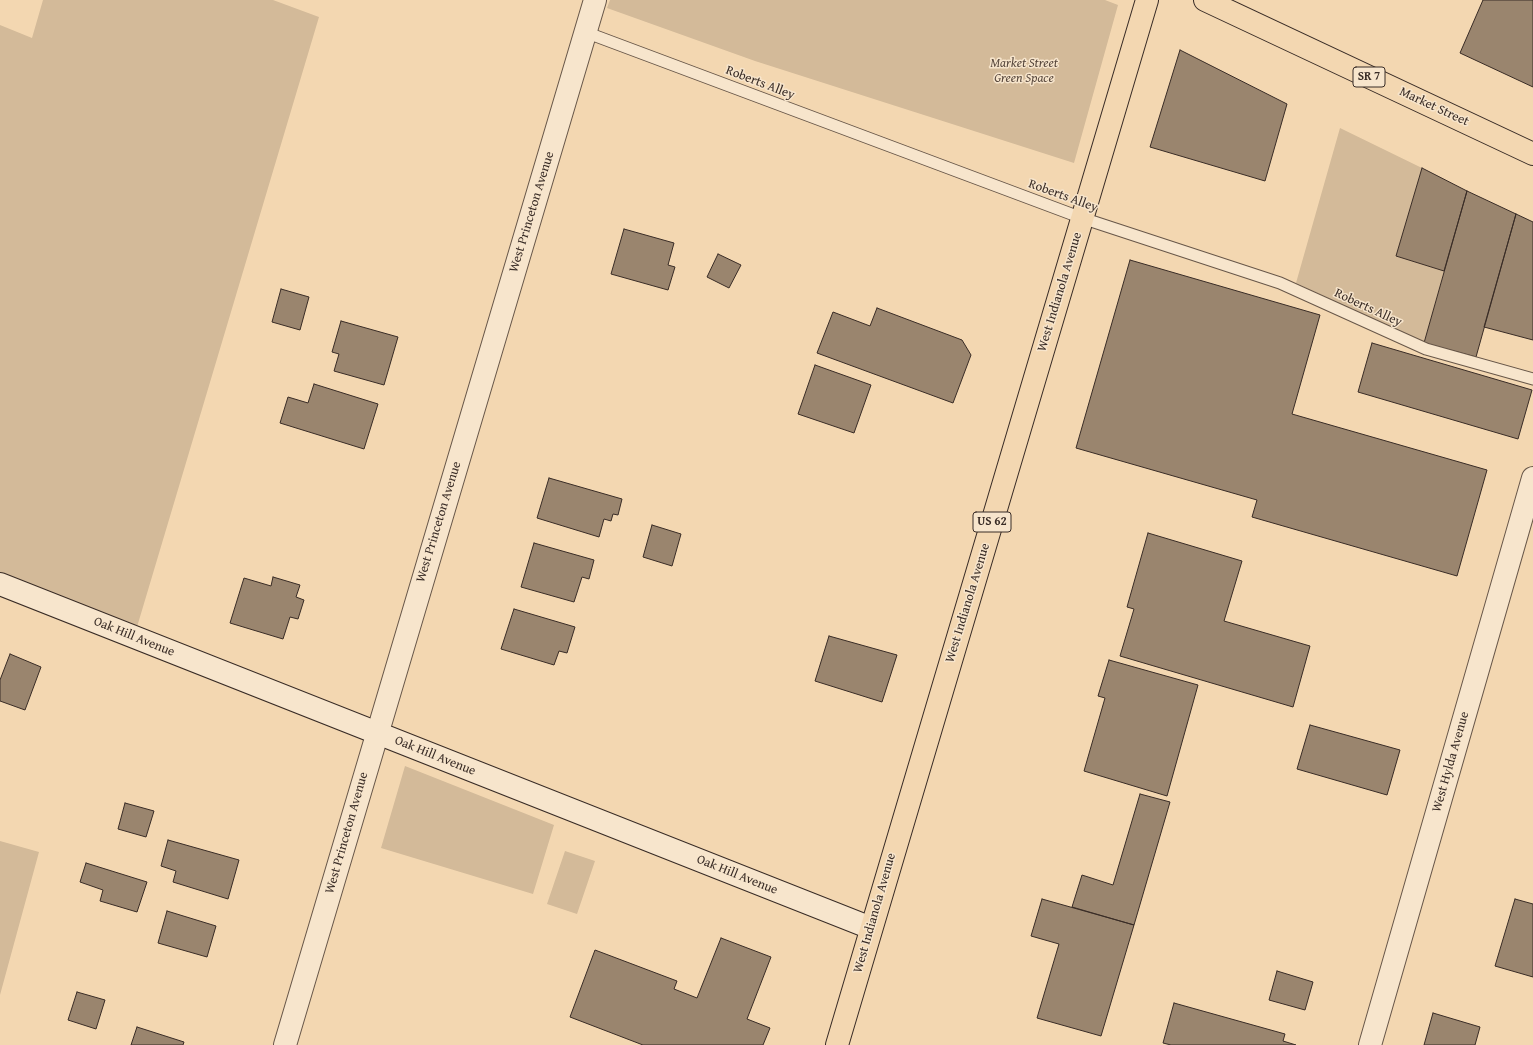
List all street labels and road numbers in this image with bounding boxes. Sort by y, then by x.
street label: Roberts Alley [723,63,797,103]
road number: SR 7 [1353,67,1385,87]
street label: Market Street [1397,84,1471,130]
street label: West Princeton Avenue [506,150,558,274]
street label: Roberts Alley [1026,176,1100,216]
street label: West Indianola Avenue [1034,231,1086,353]
street label: Roberts Alley [1332,286,1404,330]
street label: West Princeton Avenue [413,460,465,584]
road number: US 62 [973,512,1011,532]
street label: West Indianola Avenue [942,542,994,664]
street label: Oak Hill Avenue [91,614,177,660]
street label: West Hylda Avenue [1429,710,1473,814]
street label: Oak Hill Avenue [392,733,478,779]
street label: West Princeton Avenue [322,770,372,896]
street label: West Indianola Avenue [850,851,900,975]
street label: Oak Hill Avenue [694,852,780,898]

